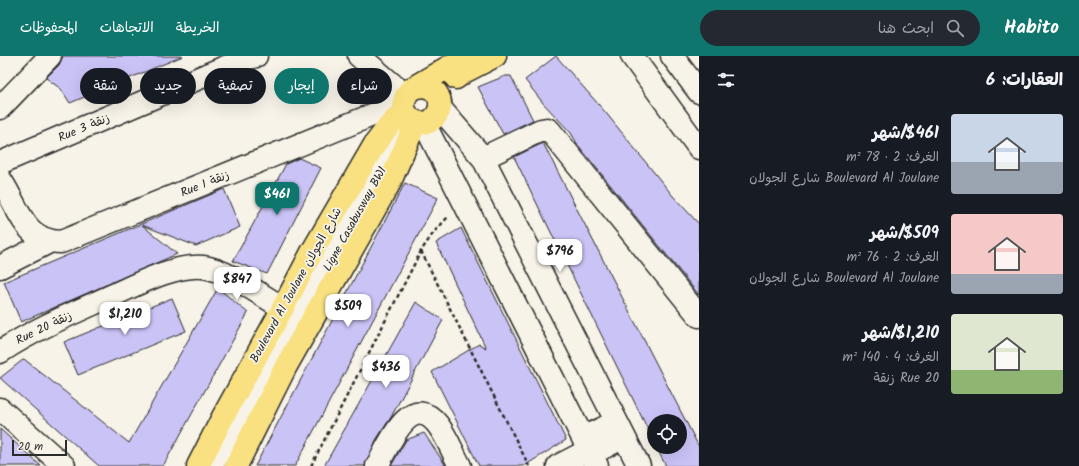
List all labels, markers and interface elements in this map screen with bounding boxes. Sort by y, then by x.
search box [700,10,980,46]
text: Habito [1004,13,1059,43]
text: المحفوظات [20,17,78,39]
text: الاتجاهات [100,17,154,39]
text: الخريطة [176,17,219,39]
text: ابحث هنا [878,17,934,41]
icon: search [944,17,966,39]
text: العقارات: 6 [986,67,1063,94]
chip: شقة [80,68,132,104]
chip: جديد [140,68,196,104]
chip: تصفية [204,68,266,104]
chip: إيجار [274,68,329,104]
chip: شراء [337,68,392,104]
icon: filters [715,69,737,91]
street label: Rue 3 زنقة [55,109,113,147]
text: $461/شهر [872,120,939,147]
icon: home [983,130,1031,178]
text: الغرف: 2 · 78 m² [846,147,939,168]
street label: Ligne Casabusway BW1 [318,163,392,275]
street label: Rue 1 زنقة [178,166,232,202]
text: Boulevard Al Joulane شارع الجولان [749,168,939,189]
pin: $461 [253,182,301,216]
text: $461 [264,184,290,205]
street label: Boulevard Al Joulane شارع الجولان [245,204,347,366]
text: $509/شهر [870,220,939,247]
icon: home [983,230,1031,278]
pin: $796 [536,239,584,273]
text: $796 [546,241,574,262]
text: الغرف: 2 · 76 m² [847,247,939,268]
pin: $847 [213,267,261,301]
text: Boulevard Al Joulane شارع الجولان [749,268,939,289]
text: $847 [223,269,251,290]
pin: $509 [324,294,372,328]
text: $509 [334,296,362,317]
pin: $1,210 [92,302,158,336]
text: $1,210 [108,304,142,325]
street label: Rue 20 زنقة [13,306,75,350]
text: $1,210/شهر [863,320,939,347]
icon: home [983,330,1031,378]
text: الغرف: 4 · 140 m² [843,347,939,368]
pin: $436 [362,355,410,389]
text: $436 [372,357,400,378]
text: Rue 20 زنقة [874,368,939,389]
map controls [647,414,687,454]
button: locate [647,414,687,454]
scale bar [12,438,67,457]
text: 20 m [18,438,43,456]

